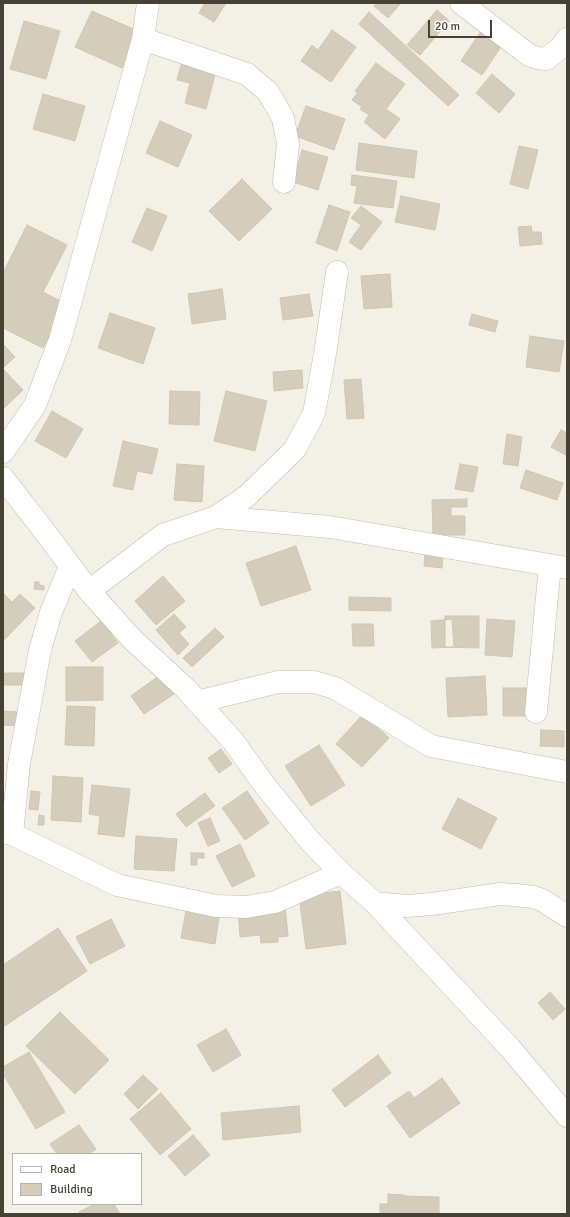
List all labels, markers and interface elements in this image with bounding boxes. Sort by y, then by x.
scale bar [430,12,494,38]
text: 20 m [435,19,460,34]
legend [12,1153,142,1205]
text: Road [50,1162,76,1177]
text: Building [50,1182,93,1197]

